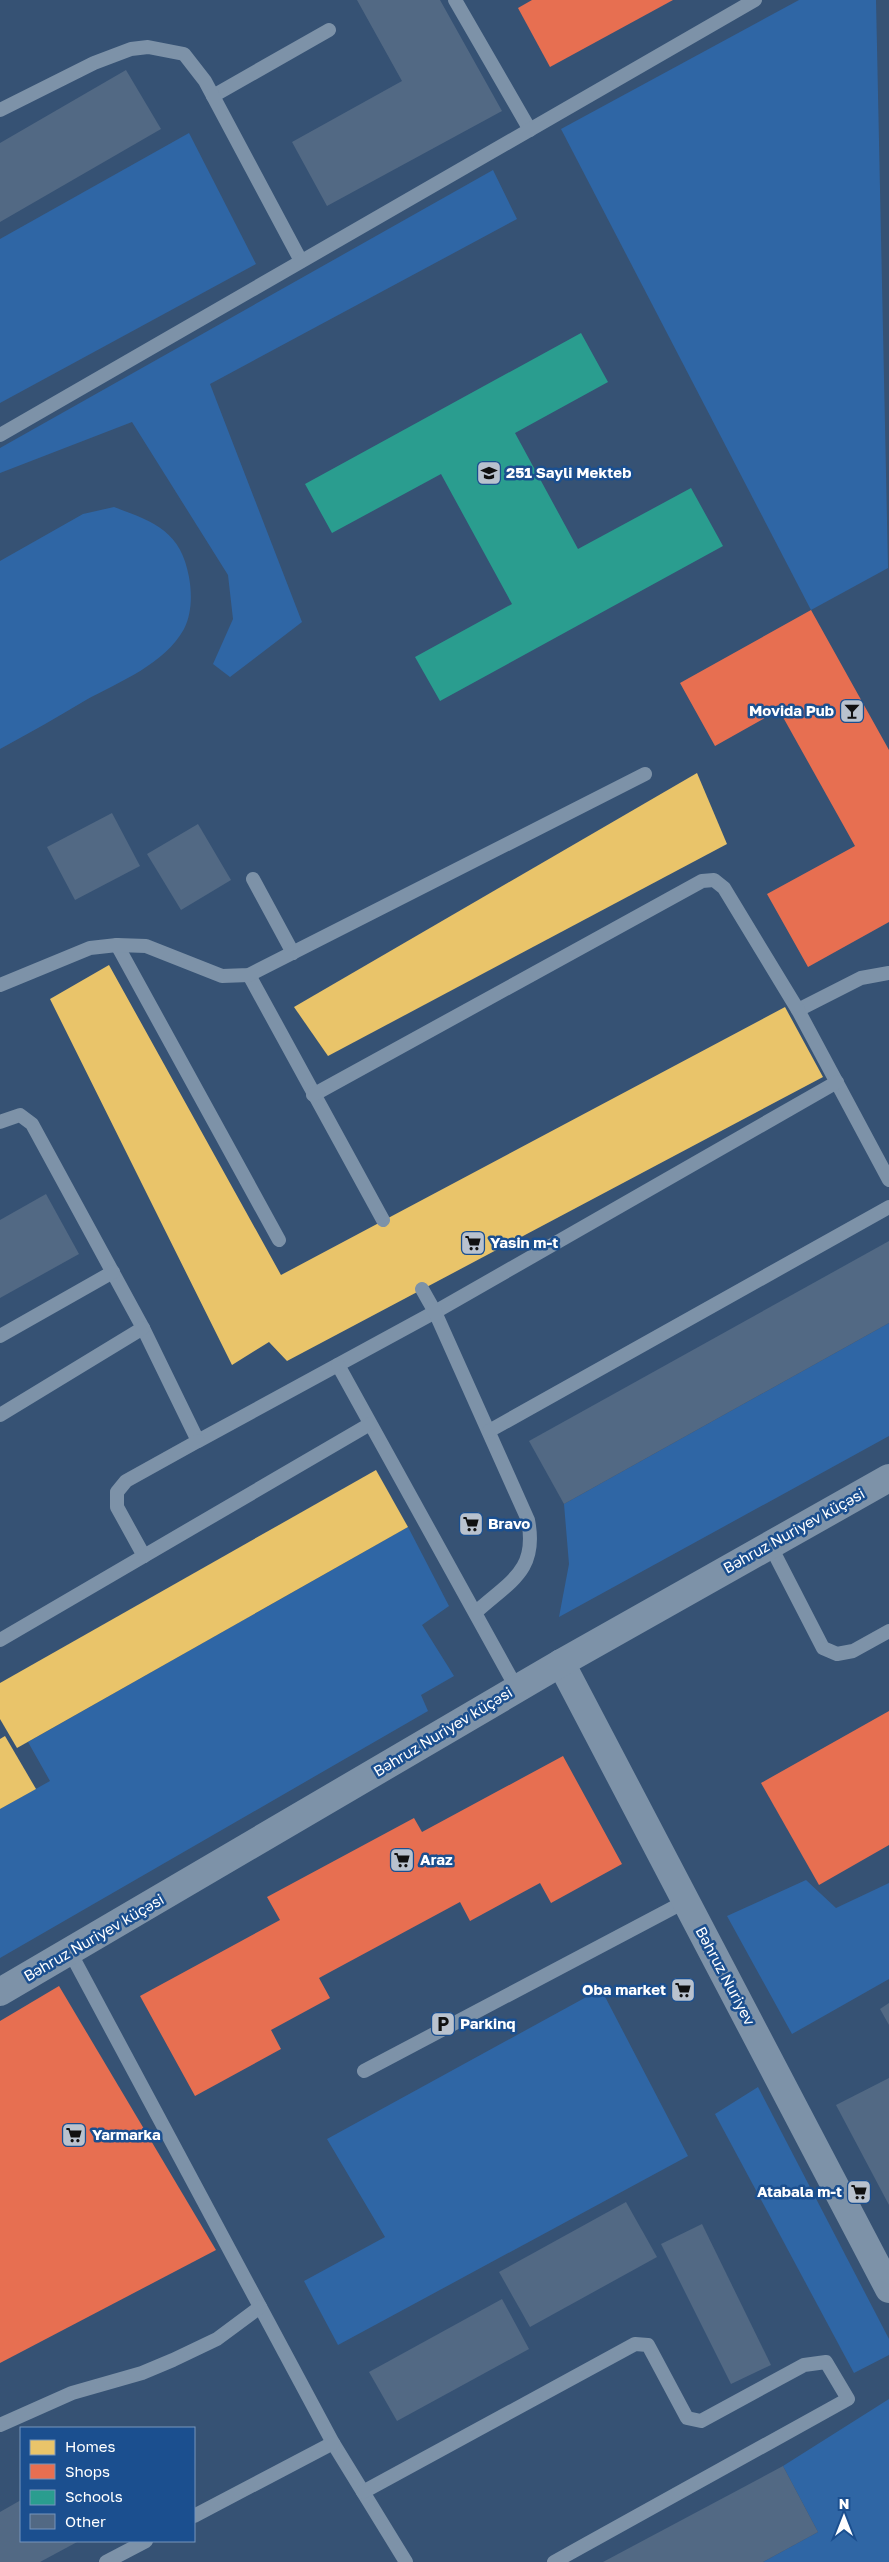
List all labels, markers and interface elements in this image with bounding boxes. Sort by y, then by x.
school or university icon: 251 Sayli Mekteb [476,460,502,486]
place label: 251 Sayli Mekteb [506,463,631,481]
bar icon: Movida Pub [839,698,865,724]
place label: Movida Pub [749,701,834,719]
supermarket icon: Yasin m-t [460,1230,486,1256]
place label: Yasin m-t [490,1233,558,1251]
street label: Bəhruz Nuriyev küçəsi [720,1484,867,1577]
supermarket icon: Bravo [458,1511,484,1537]
place label: Bravo [488,1514,530,1532]
street label: Bəhruz Nuriyev küçəsi [370,1682,515,1780]
supermarket icon: Araz [389,1847,415,1873]
place label: Araz [420,1850,453,1868]
street label: Bəhruz Nuriyev küçəsi [20,1890,167,1985]
street label: Bəhruz Nuriyev [692,1923,760,2028]
supermarket icon: Oba market [670,1977,696,2003]
place label: Oba market [582,1980,666,1998]
parking icon: Parkinq [430,2011,456,2037]
place label: Parkinq [460,2014,516,2032]
supermarket icon: Yarmarka [61,2122,87,2148]
place label: Yarmarka [92,2125,161,2143]
supermarket icon: Atabala m-t [846,2179,872,2205]
place label: Atabala m-t [757,2182,842,2200]
legend [20,2427,195,2542]
text: Homes [65,2437,115,2455]
text: Shops [65,2462,110,2480]
text: Schools [65,2487,123,2505]
north arrow [819,2492,869,2542]
text: N [839,2495,849,2512]
text: Other [65,2512,106,2530]

